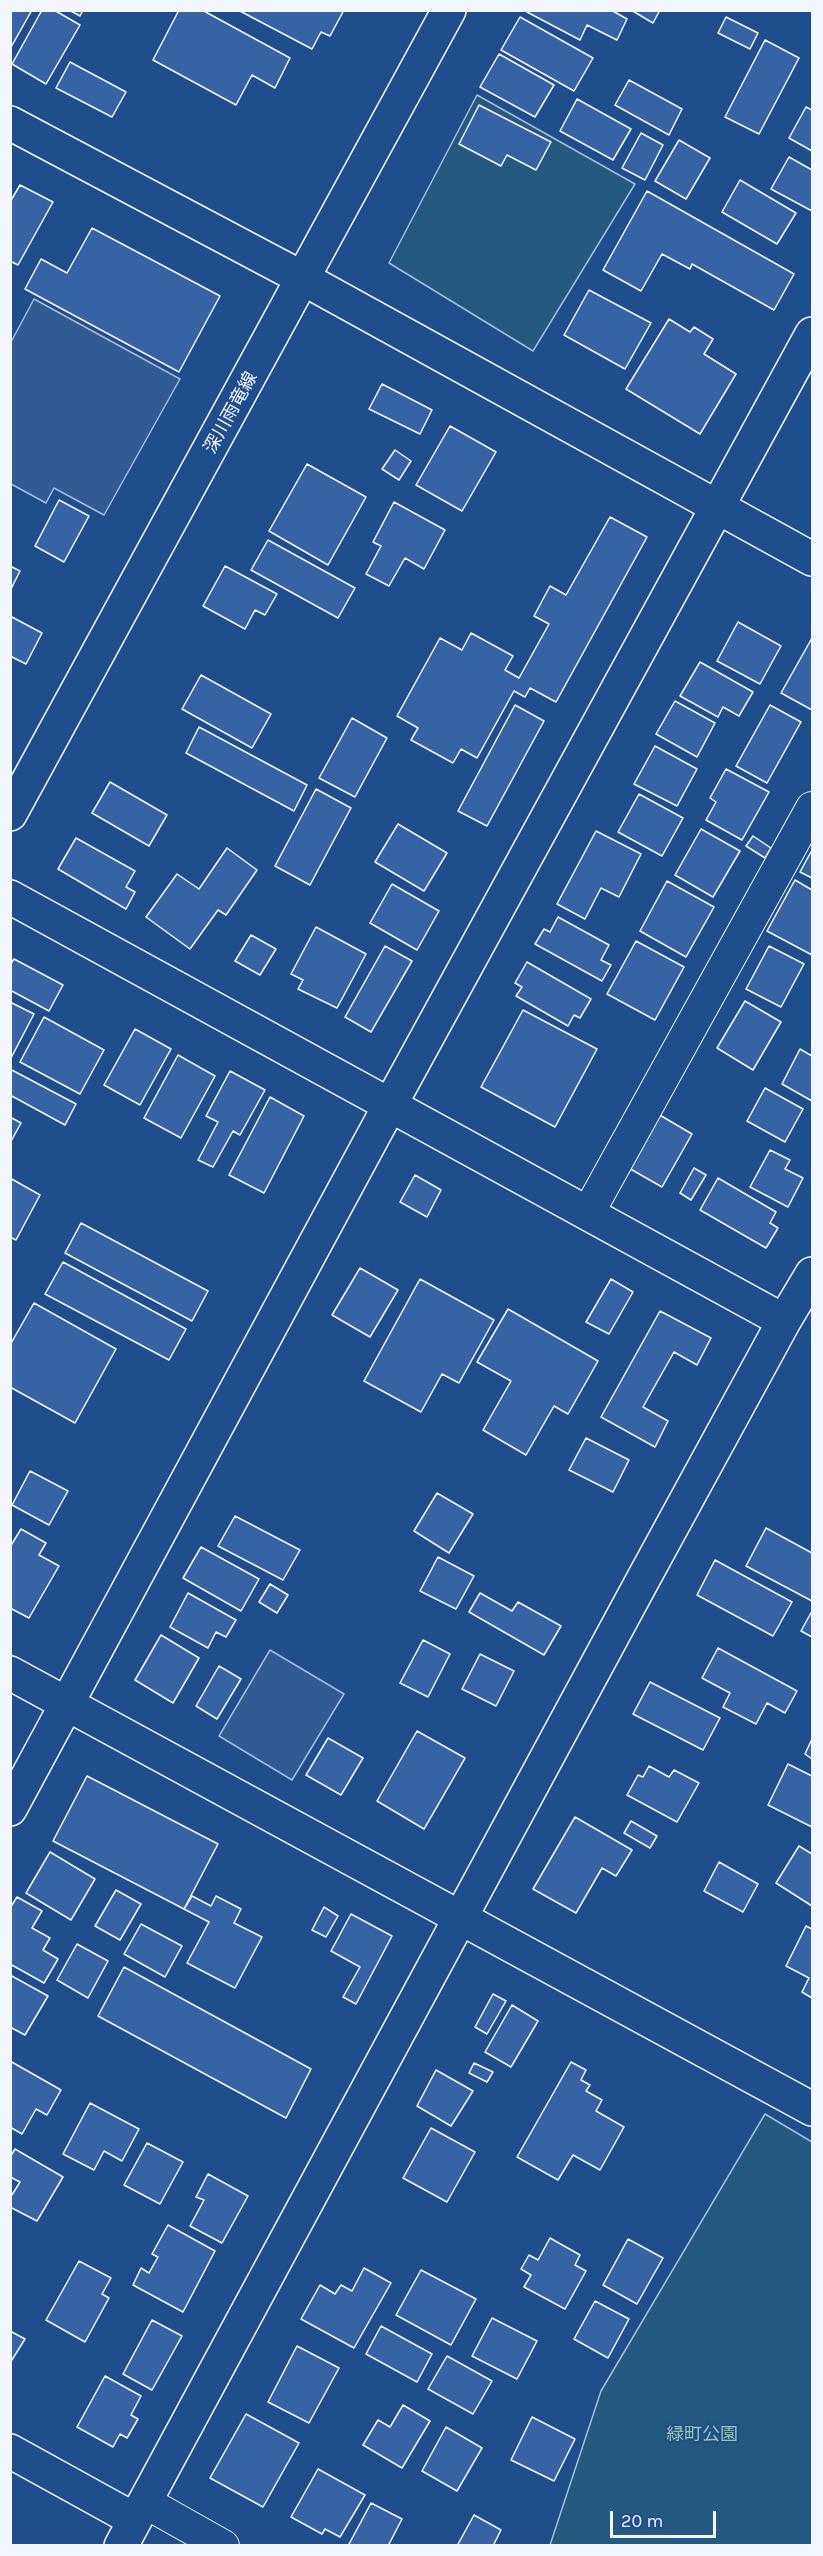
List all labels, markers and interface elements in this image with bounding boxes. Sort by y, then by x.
street label: 深川雨竜線 [200,368,262,458]
park label: 緑町公園 [666,2424,738,2446]
scale bar [613,2499,720,2537]
text: 20 m [621,2510,663,2532]

